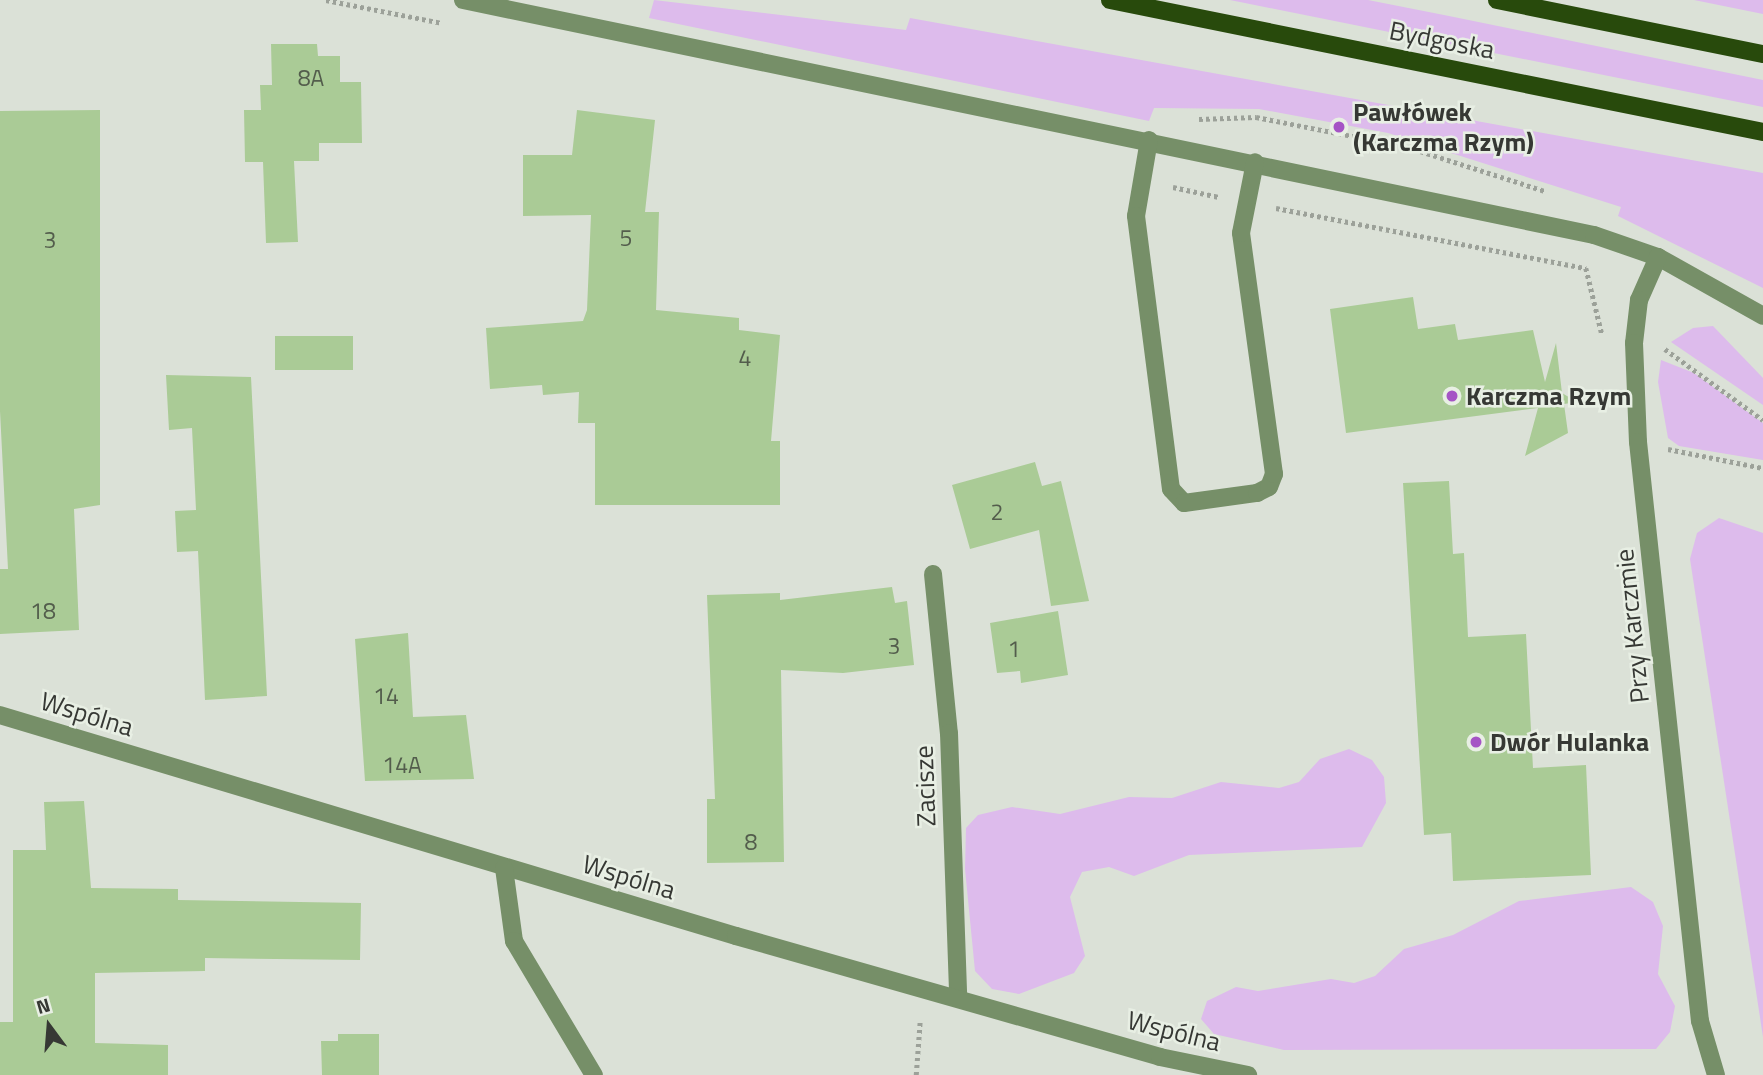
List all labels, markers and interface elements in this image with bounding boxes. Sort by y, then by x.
street label: Bydgoska [1387,15,1497,65]
house number: 8A [298,64,324,92]
place label: Pawłówek (Karczma Rzym) [1353,96,1534,158]
marker: Pawłówek (Karczma Rzym) [1331,119,1347,135]
house number: 5 [620,224,632,252]
house number: 3 [44,226,56,254]
house number: 4 [739,344,751,372]
place label: Karczma Rzym [1466,380,1631,412]
marker: Karczma Rzym [1444,388,1460,404]
house number: 2 [991,498,1003,526]
street label: Przy Karczmie [1608,547,1656,705]
house number: 18 [30,597,56,625]
house number: 3 [888,632,900,660]
house number: 1 [1008,635,1020,663]
house number: 14 [373,682,399,710]
street label: Wspólna [37,685,137,743]
place label: Dwór Hulanka [1490,726,1649,758]
marker: Dwór Hulanka [1468,734,1484,750]
street label: Zacisze [908,745,942,827]
house number: 14A [382,751,422,779]
house number: 8 [745,828,757,856]
street label: Wspólna [579,848,679,906]
text: N [33,990,53,1021]
north arrow [14,991,84,1061]
street label: Wspólna [1124,1004,1224,1058]

